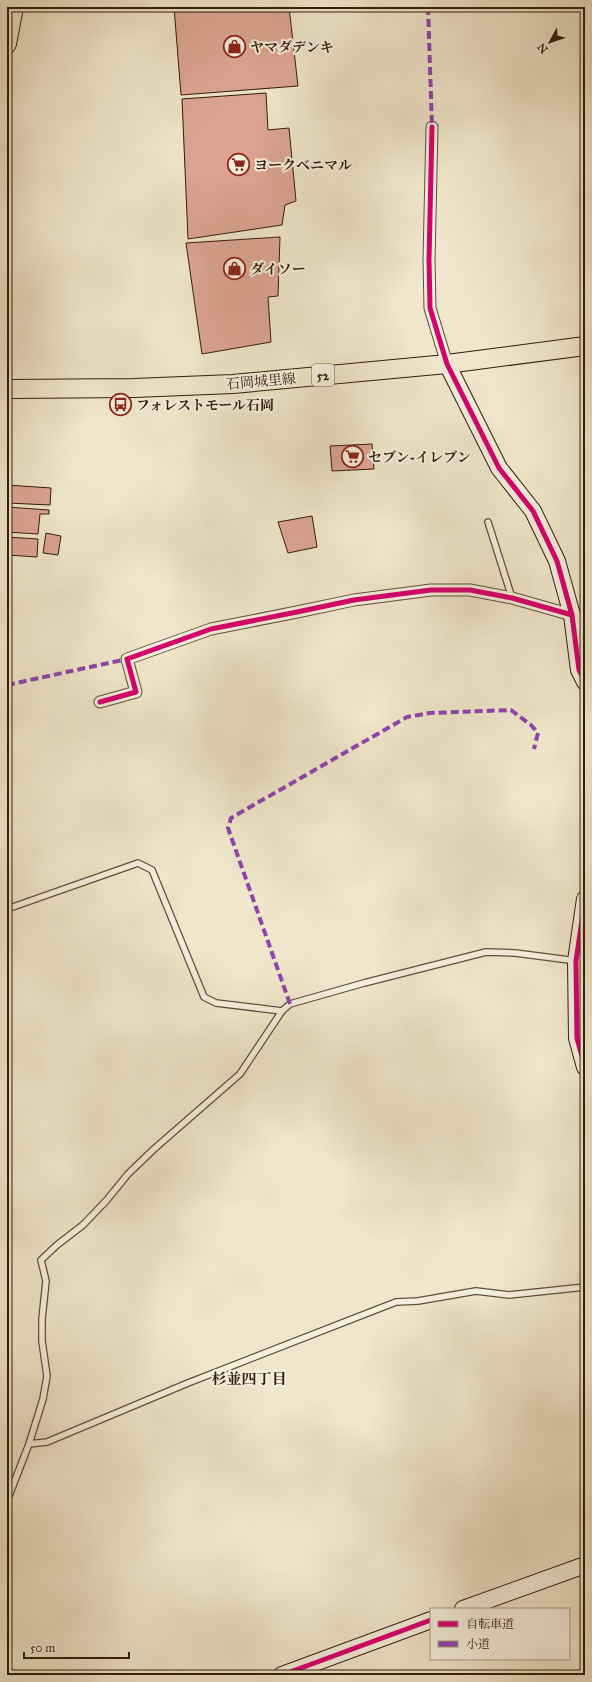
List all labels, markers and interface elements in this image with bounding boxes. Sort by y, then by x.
north arrow [530,22,570,62]
shop icon: ヤマダデンキ [222,34,248,60]
place label: ヤマダデンキ [250,39,334,56]
text: N [534,40,551,56]
supermarket icon: ヨークベニマル [226,152,252,178]
place label: ヨークベニマル [254,157,352,174]
shop icon: ダイソー [221,256,247,282]
place label: ダイソー [250,261,306,278]
road number: 52 [312,364,334,386]
street label: 石岡城里線 [225,370,297,393]
bus stop icon: フォレストモール石岡 [107,392,133,418]
place label: フォレストモール石岡 [136,397,274,414]
supermarket icon: セブン-イレブン [339,444,365,470]
place label: セブン-イレブン [368,449,471,466]
district label: 杉並四丁目 [211,1370,287,1388]
legend [430,1608,570,1660]
text: 自転車道 [466,1617,514,1631]
scale bar [24,1634,129,1660]
text: 小道 [466,1637,490,1651]
text: 50 m [30,1641,55,1655]

